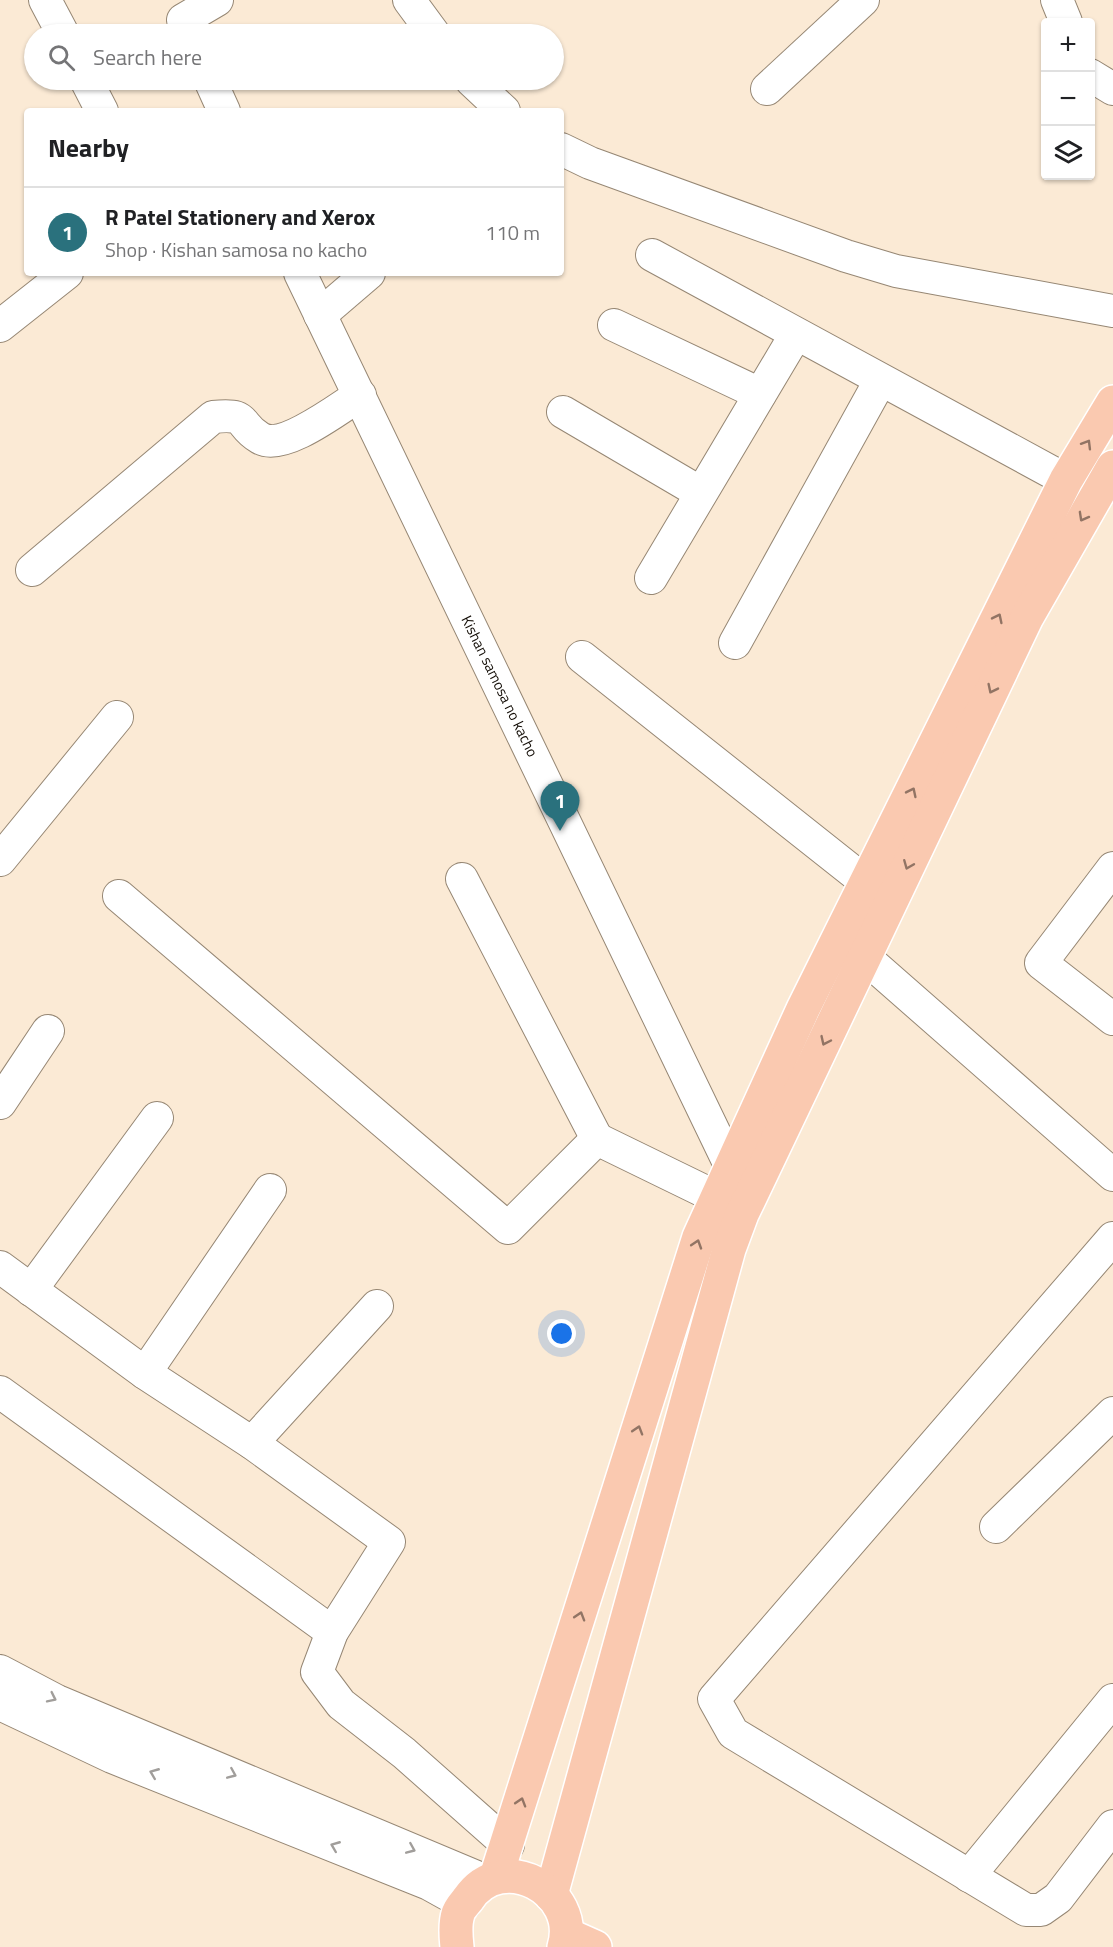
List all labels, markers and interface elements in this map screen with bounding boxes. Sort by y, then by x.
map controls [1041,18,1095,180]
button: + [1041,18,1095,72]
search box [24,24,564,90]
text: Search here [93,40,202,74]
icon: search [45,41,78,74]
button: − [1041,72,1095,126]
button: layers [1041,126,1095,180]
text: Nearby [48,128,129,167]
text: R Patel Stationery and Xerox [105,200,375,234]
text: 1 [62,217,73,248]
text: 110 m [485,217,540,248]
text: Shop · Kishan samosa no kacho [105,234,367,265]
one-way arrow [1080,440,1092,450]
one-way arrow [1079,510,1090,521]
street label: Kishan samosa no kacho [456,611,544,761]
one-way arrow [991,613,1002,624]
one-way arrow [988,683,1000,694]
pin: 1 [540,782,580,831]
one-way arrow [904,788,916,799]
one-way arrow [903,859,915,870]
one-way arrow [820,1035,832,1046]
one-way arrow [690,1239,702,1250]
your location [547,1319,576,1348]
one-way arrow [631,1425,643,1436]
one-way arrow [573,1611,585,1622]
one-way arrow [46,1691,56,1702]
one-way arrow [225,1767,236,1779]
one-way arrow [149,1768,160,1780]
one-way arrow [514,1797,526,1808]
one-way arrow [330,1841,341,1853]
one-way arrow [405,1842,416,1854]

